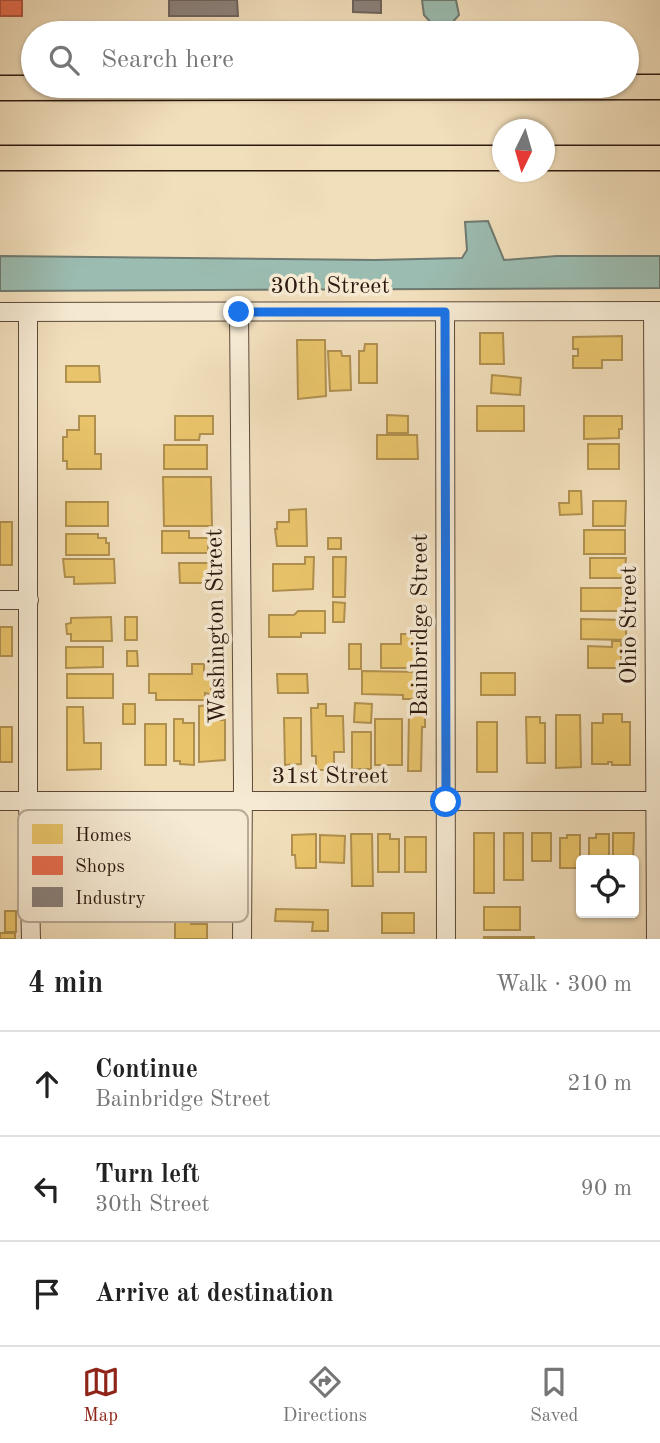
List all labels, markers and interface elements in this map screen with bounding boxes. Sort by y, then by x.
search box [21,21,639,98]
icon: search [45,41,83,79]
text: Search here [101,47,234,73]
north arrow [492,119,555,182]
street label: 30th Street [270,275,390,299]
route end [223,296,254,327]
street label: Washington Street [203,528,231,724]
street label: Bainbridge Street [409,533,433,717]
street label: Ohio Street [618,566,642,684]
street label: 31st Street [272,765,388,789]
route start [430,786,461,817]
legend [18,810,248,922]
text: Homes [75,827,131,846]
map controls [576,855,639,918]
button: locate [576,855,639,918]
text: Shops [75,858,125,877]
text: Industry [75,890,146,909]
text: 4 min [28,969,103,999]
text: Walk · 300 m [496,973,632,996]
text: Continue [95,1057,198,1083]
icon: ahead [28,1065,66,1103]
text: 210 m [567,1072,632,1095]
text: Bainbridge Street [95,1088,271,1111]
text: Turn left [95,1162,200,1188]
icon: left [28,1170,66,1208]
text: 90 m [581,1177,632,1200]
text: 30th Street [95,1193,210,1216]
icon: arrive [28,1275,66,1313]
text: Arrive at destination [95,1281,334,1307]
tab: Map [82,1363,120,1428]
tab: Directions [283,1363,367,1428]
tab: Saved [530,1363,578,1428]

